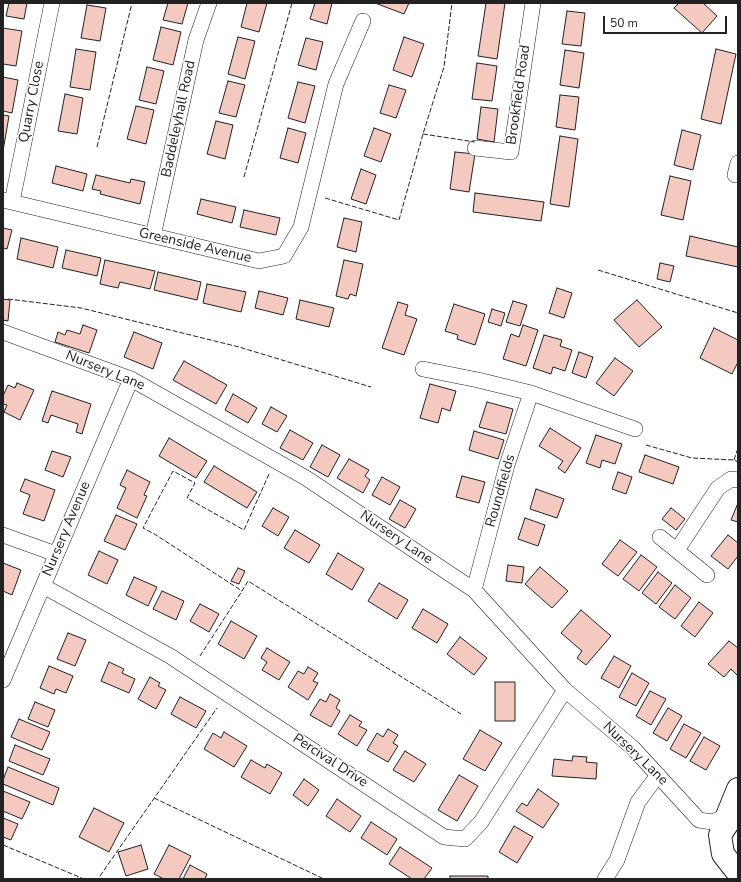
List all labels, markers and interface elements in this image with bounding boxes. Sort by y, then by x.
scale bar [605,8,729,34]
text: 50 m [610,15,638,31]
street label: Brookfield Road [504,44,534,146]
street label: Baddeleyhall Road [158,59,200,179]
street label: Quarry Close [16,60,48,144]
street label: Greenside Avenue [137,225,253,267]
street label: Nursery Lane [63,347,147,395]
street label: Roundfields [483,453,519,529]
street label: Nursery Avenue [39,479,95,579]
street label: Nursery Lane [356,508,436,568]
street label: Nursery Lane [599,719,671,789]
street label: Percival Drive [289,731,371,791]

